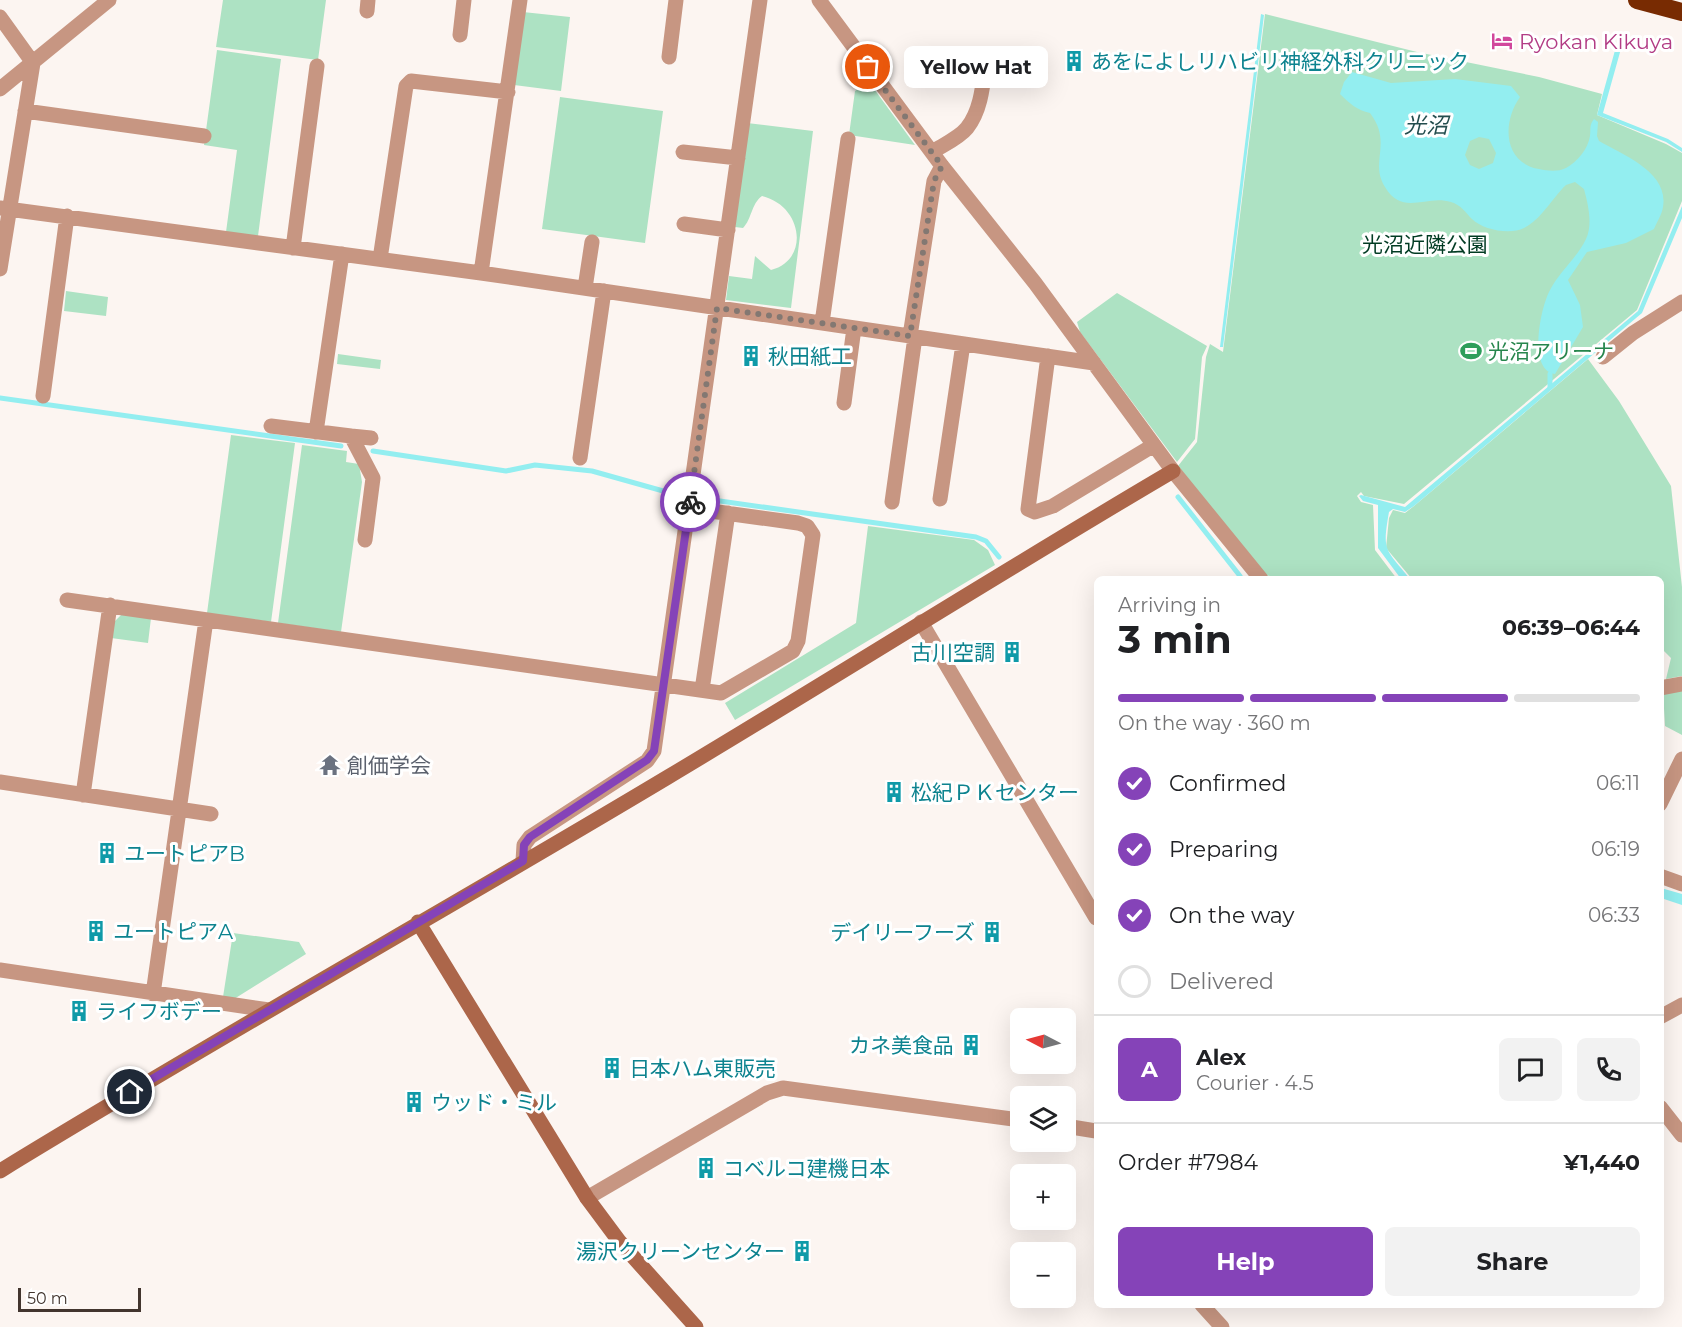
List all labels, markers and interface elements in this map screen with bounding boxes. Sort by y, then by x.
hotel icon: Ryokan Kikuya [1490,29,1514,53]
place label: Ryokan Kikuya [1519,29,1673,54]
pin [842,41,893,92]
callout: Yellow Hat [904,46,1048,88]
building icon: あをによしリハビリ神経外科クリニック [1062,49,1086,73]
place label: あをによしリハビリ神経外科クリニック [1091,49,1469,74]
icon: bag [851,50,884,83]
text: Yellow Hat [920,55,1032,79]
water label: 光沼 [1404,112,1451,139]
park label: 光沼近隣公園 [1362,232,1488,257]
sports icon: 光沼アリーナ [1459,339,1483,363]
place label: 光沼アリーナ [1488,339,1614,364]
building icon: 秋田紙工 [739,344,763,368]
place label: 秋田紙工 [768,344,852,369]
courier [660,472,720,532]
icon: bike [674,486,707,519]
text: Arriving in [1118,593,1221,617]
text: 06:39–06:44 [1502,614,1640,641]
text: 3 min [1118,615,1232,663]
place label: 古川空調 [911,640,995,665]
building icon: 古川空調 [1000,640,1024,664]
text: On the way · 360 m [1118,711,1311,735]
temple icon: 創価学会 [318,753,342,777]
place label: 創価学会 [347,753,431,778]
icon: check [1118,767,1151,800]
text: Confirmed [1169,770,1286,797]
text: 06:11 [1596,771,1640,795]
building icon: 松紀ＰＫセンター [882,780,906,804]
place label: 松紀ＰＫセンター [911,780,1079,805]
icon: check [1118,833,1151,866]
text: Preparing [1169,836,1278,863]
text: 06:19 [1591,837,1640,861]
building icon: ユートピアB [95,841,119,865]
place label: ユートピアB [124,841,245,866]
icon: check [1118,899,1151,932]
text: On the way [1169,902,1294,929]
text: 06:33 [1588,903,1640,927]
building icon: ユートピアA [84,919,108,943]
place label: ユートピアA [113,919,234,944]
place label: デイリーフーズ [830,920,975,945]
building icon: デイリーフーズ [980,920,1004,944]
text: Delivered [1169,968,1274,995]
building icon: ライフボデー [67,999,91,1023]
place label: ライフボデー [96,999,222,1024]
north arrow [1010,1008,1076,1074]
map controls [1010,1008,1076,1308]
place label: カネ美食品 [849,1033,954,1058]
building icon: カネ美食品 [959,1033,983,1057]
button: chat [1499,1038,1562,1101]
button: phone [1577,1038,1640,1101]
text: Alex [1196,1044,1246,1071]
building icon: 日本ハム東販売 [600,1056,624,1080]
place label: 日本ハム東販売 [629,1056,776,1081]
text: A [1141,1056,1158,1083]
pin [104,1066,155,1117]
text: Courier · 4.5 [1196,1071,1314,1095]
icon: home [113,1075,146,1108]
button: layers [1010,1086,1076,1152]
building icon: ウッド・ミル [402,1090,426,1114]
place label: ウッド・ミル [431,1090,557,1115]
text: Order #7984 [1118,1149,1258,1176]
text: ¥1,440 [1564,1149,1640,1176]
building icon: コベルコ建機日本 [694,1156,718,1180]
place label: コベルコ建機日本 [723,1156,891,1181]
button: + [1010,1164,1076,1230]
button: Help [1118,1227,1373,1296]
button: Share [1385,1227,1640,1296]
place label: 湯沢クリーンセンター [576,1239,785,1264]
building icon: 湯沢クリーンセンター [790,1239,814,1263]
button: − [1010,1242,1076,1308]
scale bar [18,1285,141,1312]
text: 50 m [27,1289,68,1308]

